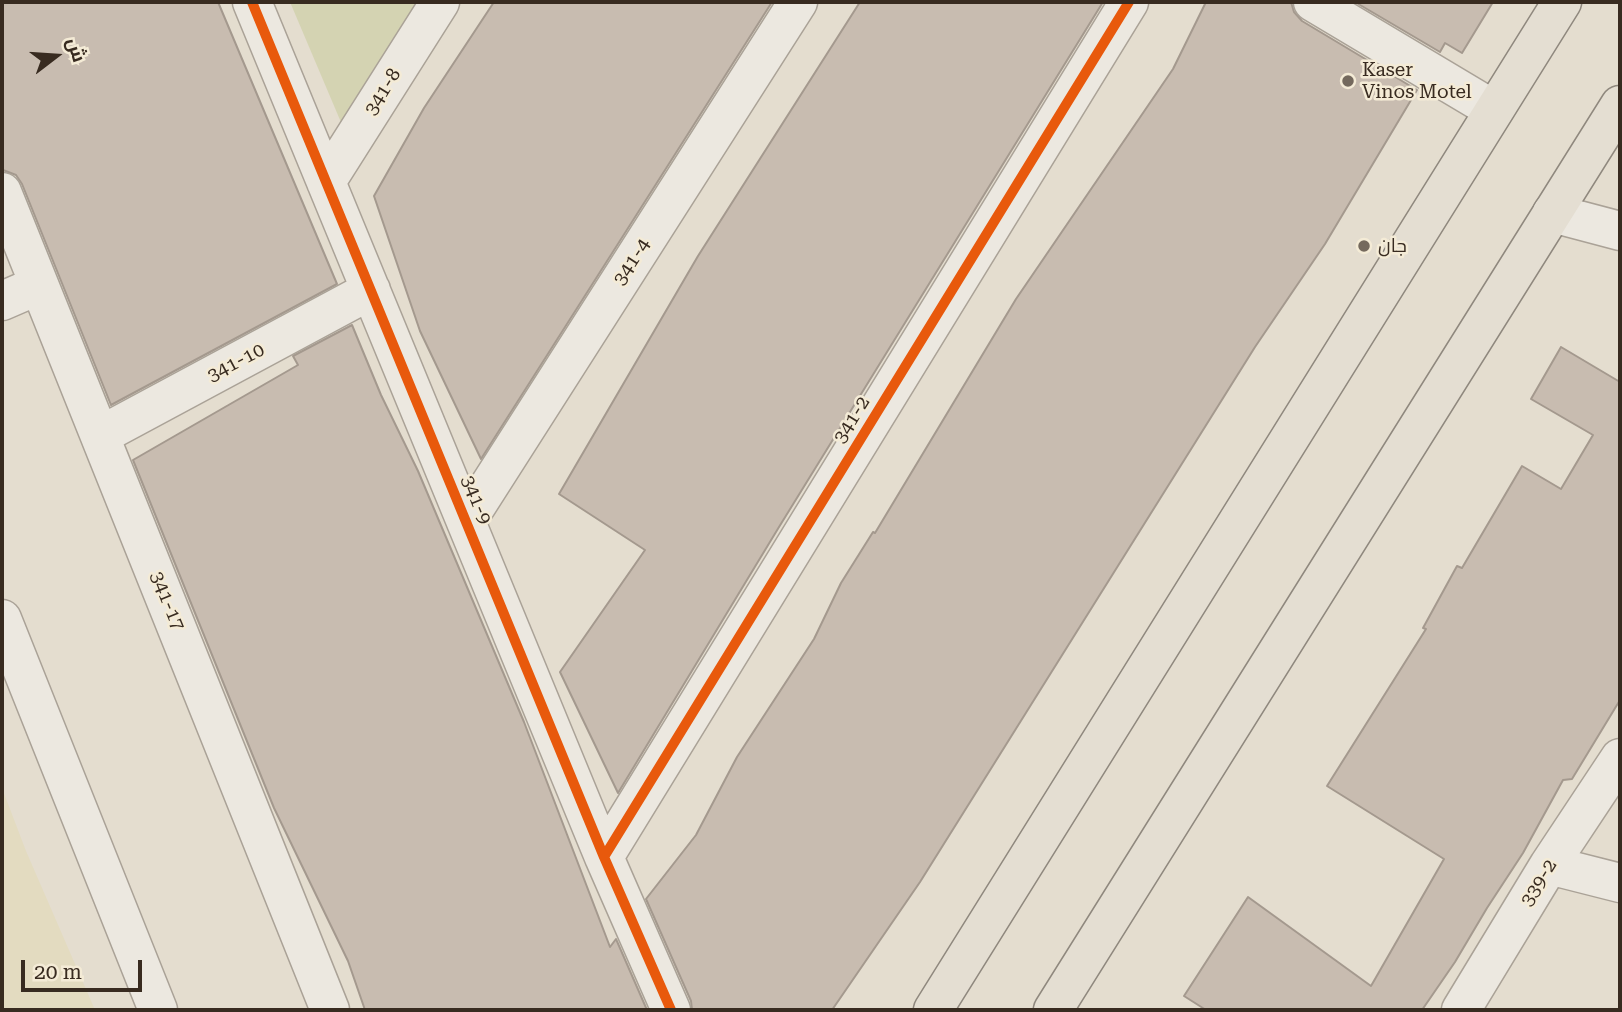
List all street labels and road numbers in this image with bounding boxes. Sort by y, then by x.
street label: 341-8 [360,64,406,120]
street label: 341-4 [609,234,655,290]
street label: 341-10 [203,338,269,388]
street label: 341-2 [829,392,875,448]
street label: 341-9 [456,472,496,528]
street label: 341-17 [145,568,189,634]
street label: 339-2 [1516,855,1562,911]

